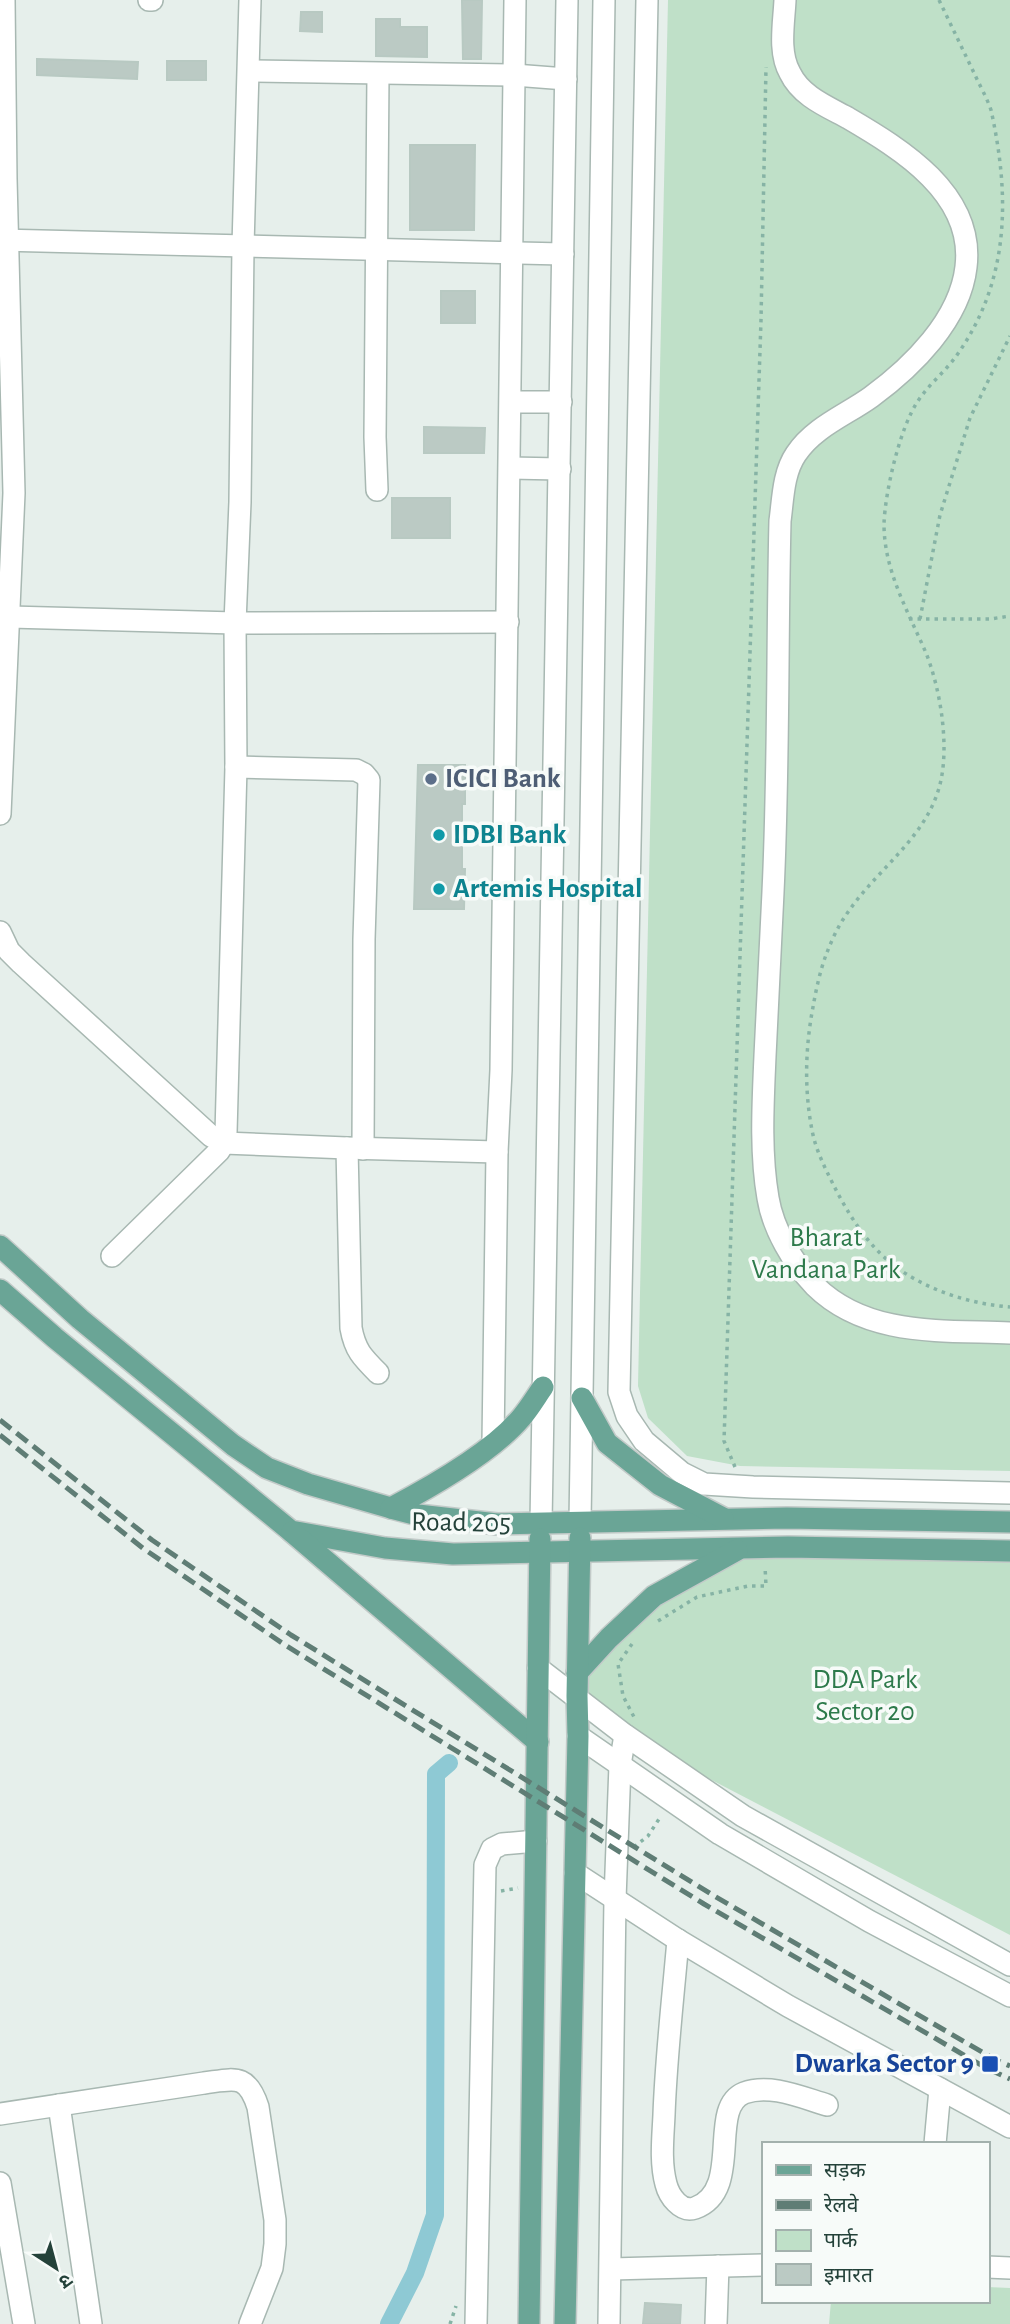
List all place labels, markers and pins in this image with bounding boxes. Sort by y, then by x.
place label: ICICI Bank [445,765,561,793]
marker: ICICI Bank [423,771,439,787]
place label: IDBI Bank [453,821,566,849]
marker: IDBI Bank [431,827,447,843]
place label: Artemis Hospital [453,875,642,903]
marker: Artemis Hospital [431,881,447,897]
place label: Dwarka Sector 9 [794,2050,974,2078]
marker: Dwarka Sector 9 [980,2054,1000,2074]

